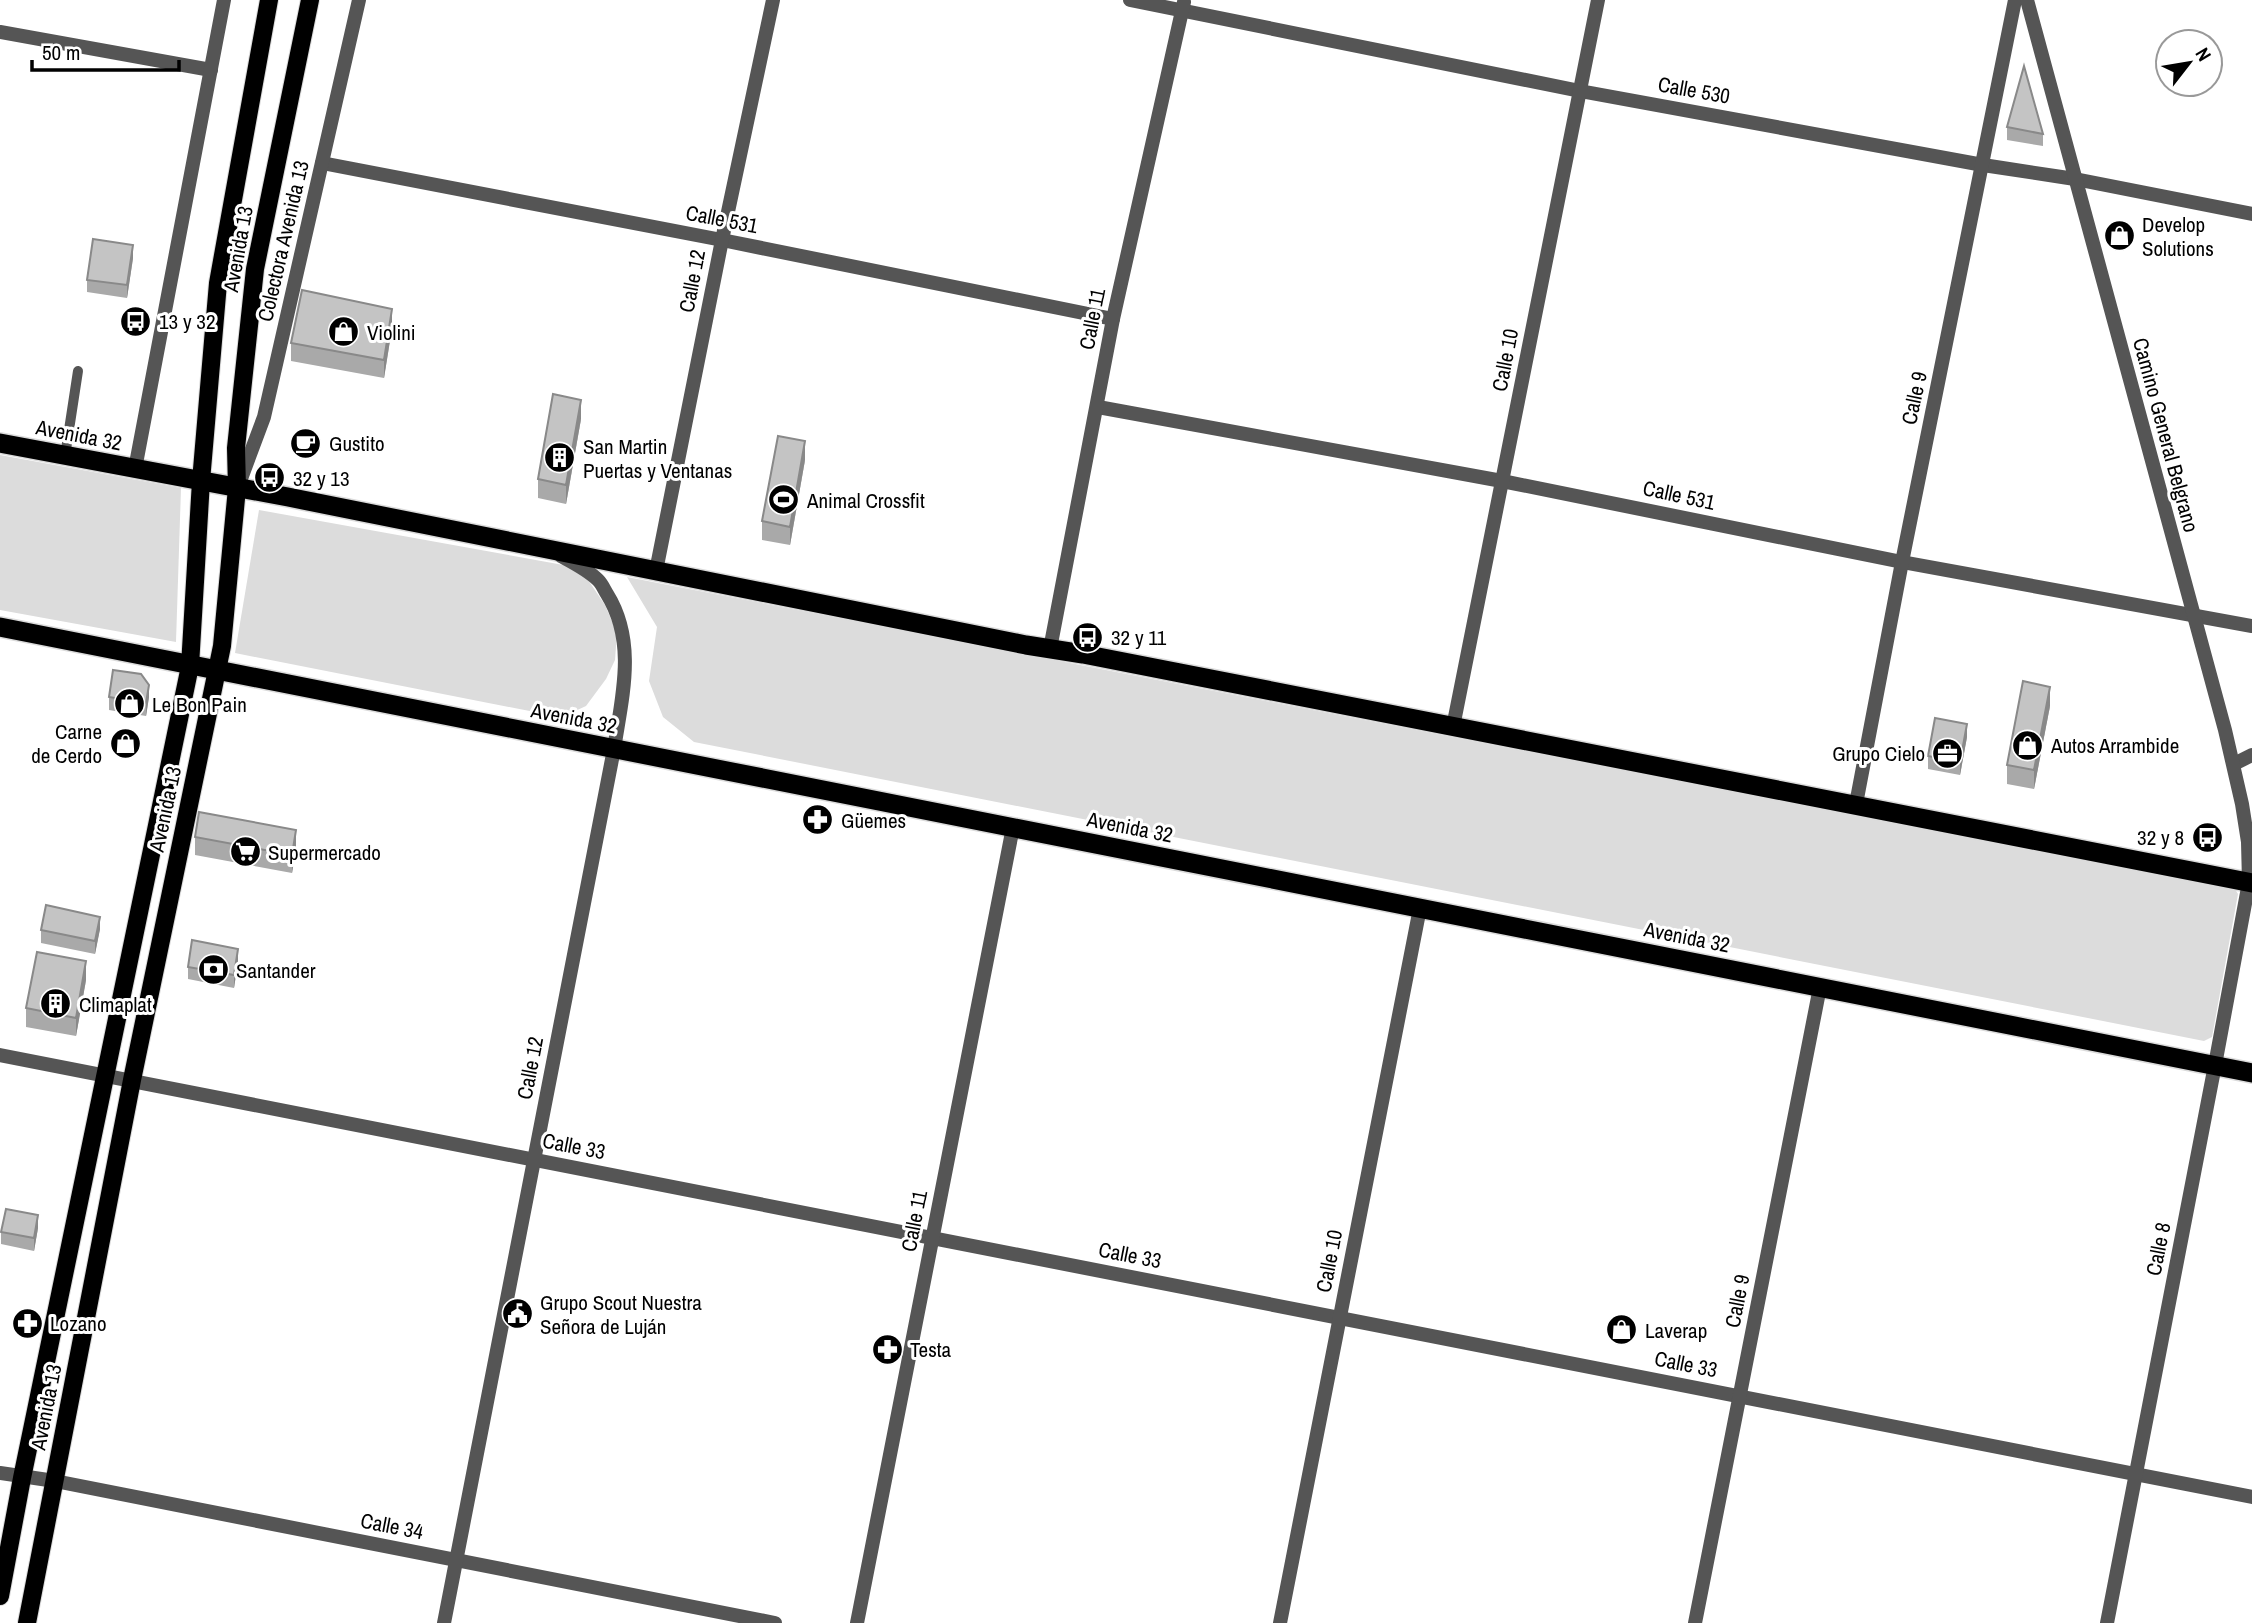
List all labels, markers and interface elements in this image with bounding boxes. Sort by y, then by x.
scale bar [32,28,178,72]
north arrow [2154,28,2224,98]
text: 50 m [42,38,80,67]
text: N [2190,43,2218,66]
street label: Calle 530 [1656,69,1732,111]
street label: Colectora Avenida 13 [250,158,316,324]
street label: Calle 531 [684,198,761,240]
street label: Avenida 13 [216,204,260,295]
place label: Develop Solutions [2142,210,2214,263]
shop icon: Develop Solutions [2102,219,2136,253]
street label: Calle 12 [672,247,712,315]
street label: Calle 11 [1072,285,1112,352]
bus stop icon: 13 y 32 [119,304,153,338]
place label: 13 y 32 [159,307,216,336]
shop icon: Violini [327,315,361,349]
place label: Violini [367,318,416,347]
street label: Calle 10 [1485,326,1525,394]
street label: Camino General Belgrano [2126,335,2206,535]
street label: Calle 9 [1894,369,1934,427]
street label: Avenida 32 [33,412,124,458]
cafe icon: Gustito [289,426,323,460]
place label: Gustito [329,429,385,458]
place label: San Martin Puertas y Ventanas [583,432,732,485]
building icon: San Martin Puertas y Ventanas [543,441,577,475]
bus stop icon: 32 y 13 [253,461,287,495]
place label: 32 y 13 [293,464,350,493]
street label: Calle 531 [1640,473,1718,517]
sports icon: Animal Crossfit [767,483,801,517]
place label: Animal Crossfit [806,486,925,515]
bus stop icon: 32 y 11 [1071,620,1105,654]
place label: 32 y 11 [1111,623,1167,652]
shop icon: Le Bon Pain [112,687,146,721]
place label: Le Bon Pain [152,690,247,719]
street label: Avenida 32 [528,695,619,741]
place label: Carne de Cerdo [31,717,102,770]
shop icon: Carne de Cerdo [108,726,142,760]
shop icon: Autos Arrambide [2011,728,2045,762]
place label: Autos Arrambide [2050,731,2179,760]
office icon: Grupo Cielo [1931,736,1965,770]
place label: Grupo Cielo [1832,739,1925,768]
street label: Avenida 13 [142,764,188,855]
pharmacy icon: Güemes [801,803,835,837]
street label: Avenida 32 [1084,804,1175,850]
place label: Güemes [841,806,906,835]
bus stop icon: 32 y 8 [2190,820,2224,854]
place label: 32 y 8 [2137,823,2184,852]
supermarket icon: Supermercado [228,835,262,869]
place label: Supermercado [268,838,381,867]
street label: Avenida 32 [1641,914,1732,960]
bank icon: Santander [196,953,230,987]
place label: Santander [236,956,316,985]
building icon: Climaplat [39,987,73,1021]
place label: Climaplat [79,990,152,1019]
street label: Calle 12 [510,1034,550,1102]
street label: Calle 33 [540,1126,608,1166]
street label: Calle 11 [894,1187,934,1254]
street label: Calle 8 [2139,1220,2177,1278]
street label: Calle 10 [1309,1227,1349,1295]
street label: Calle 33 [1096,1235,1164,1275]
street label: Calle 9 [1718,1272,1756,1330]
place label: Grupo Scout Nuestra Señora de Luján [540,1288,702,1341]
public building icon: Grupo Scout Nuestra Señora de Luján [500,1297,534,1331]
pharmacy icon: Lozano [10,1306,44,1340]
place label: Lozano [50,1309,107,1338]
shop icon: Laverap [1605,1313,1639,1347]
place label: Laverap [1645,1316,1707,1345]
pharmacy icon: Testa [870,1332,904,1366]
place label: Testa [910,1335,952,1364]
street label: Calle 33 [1652,1344,1720,1384]
street label: Avenida 13 [23,1362,69,1453]
street label: Calle 34 [358,1506,426,1546]

